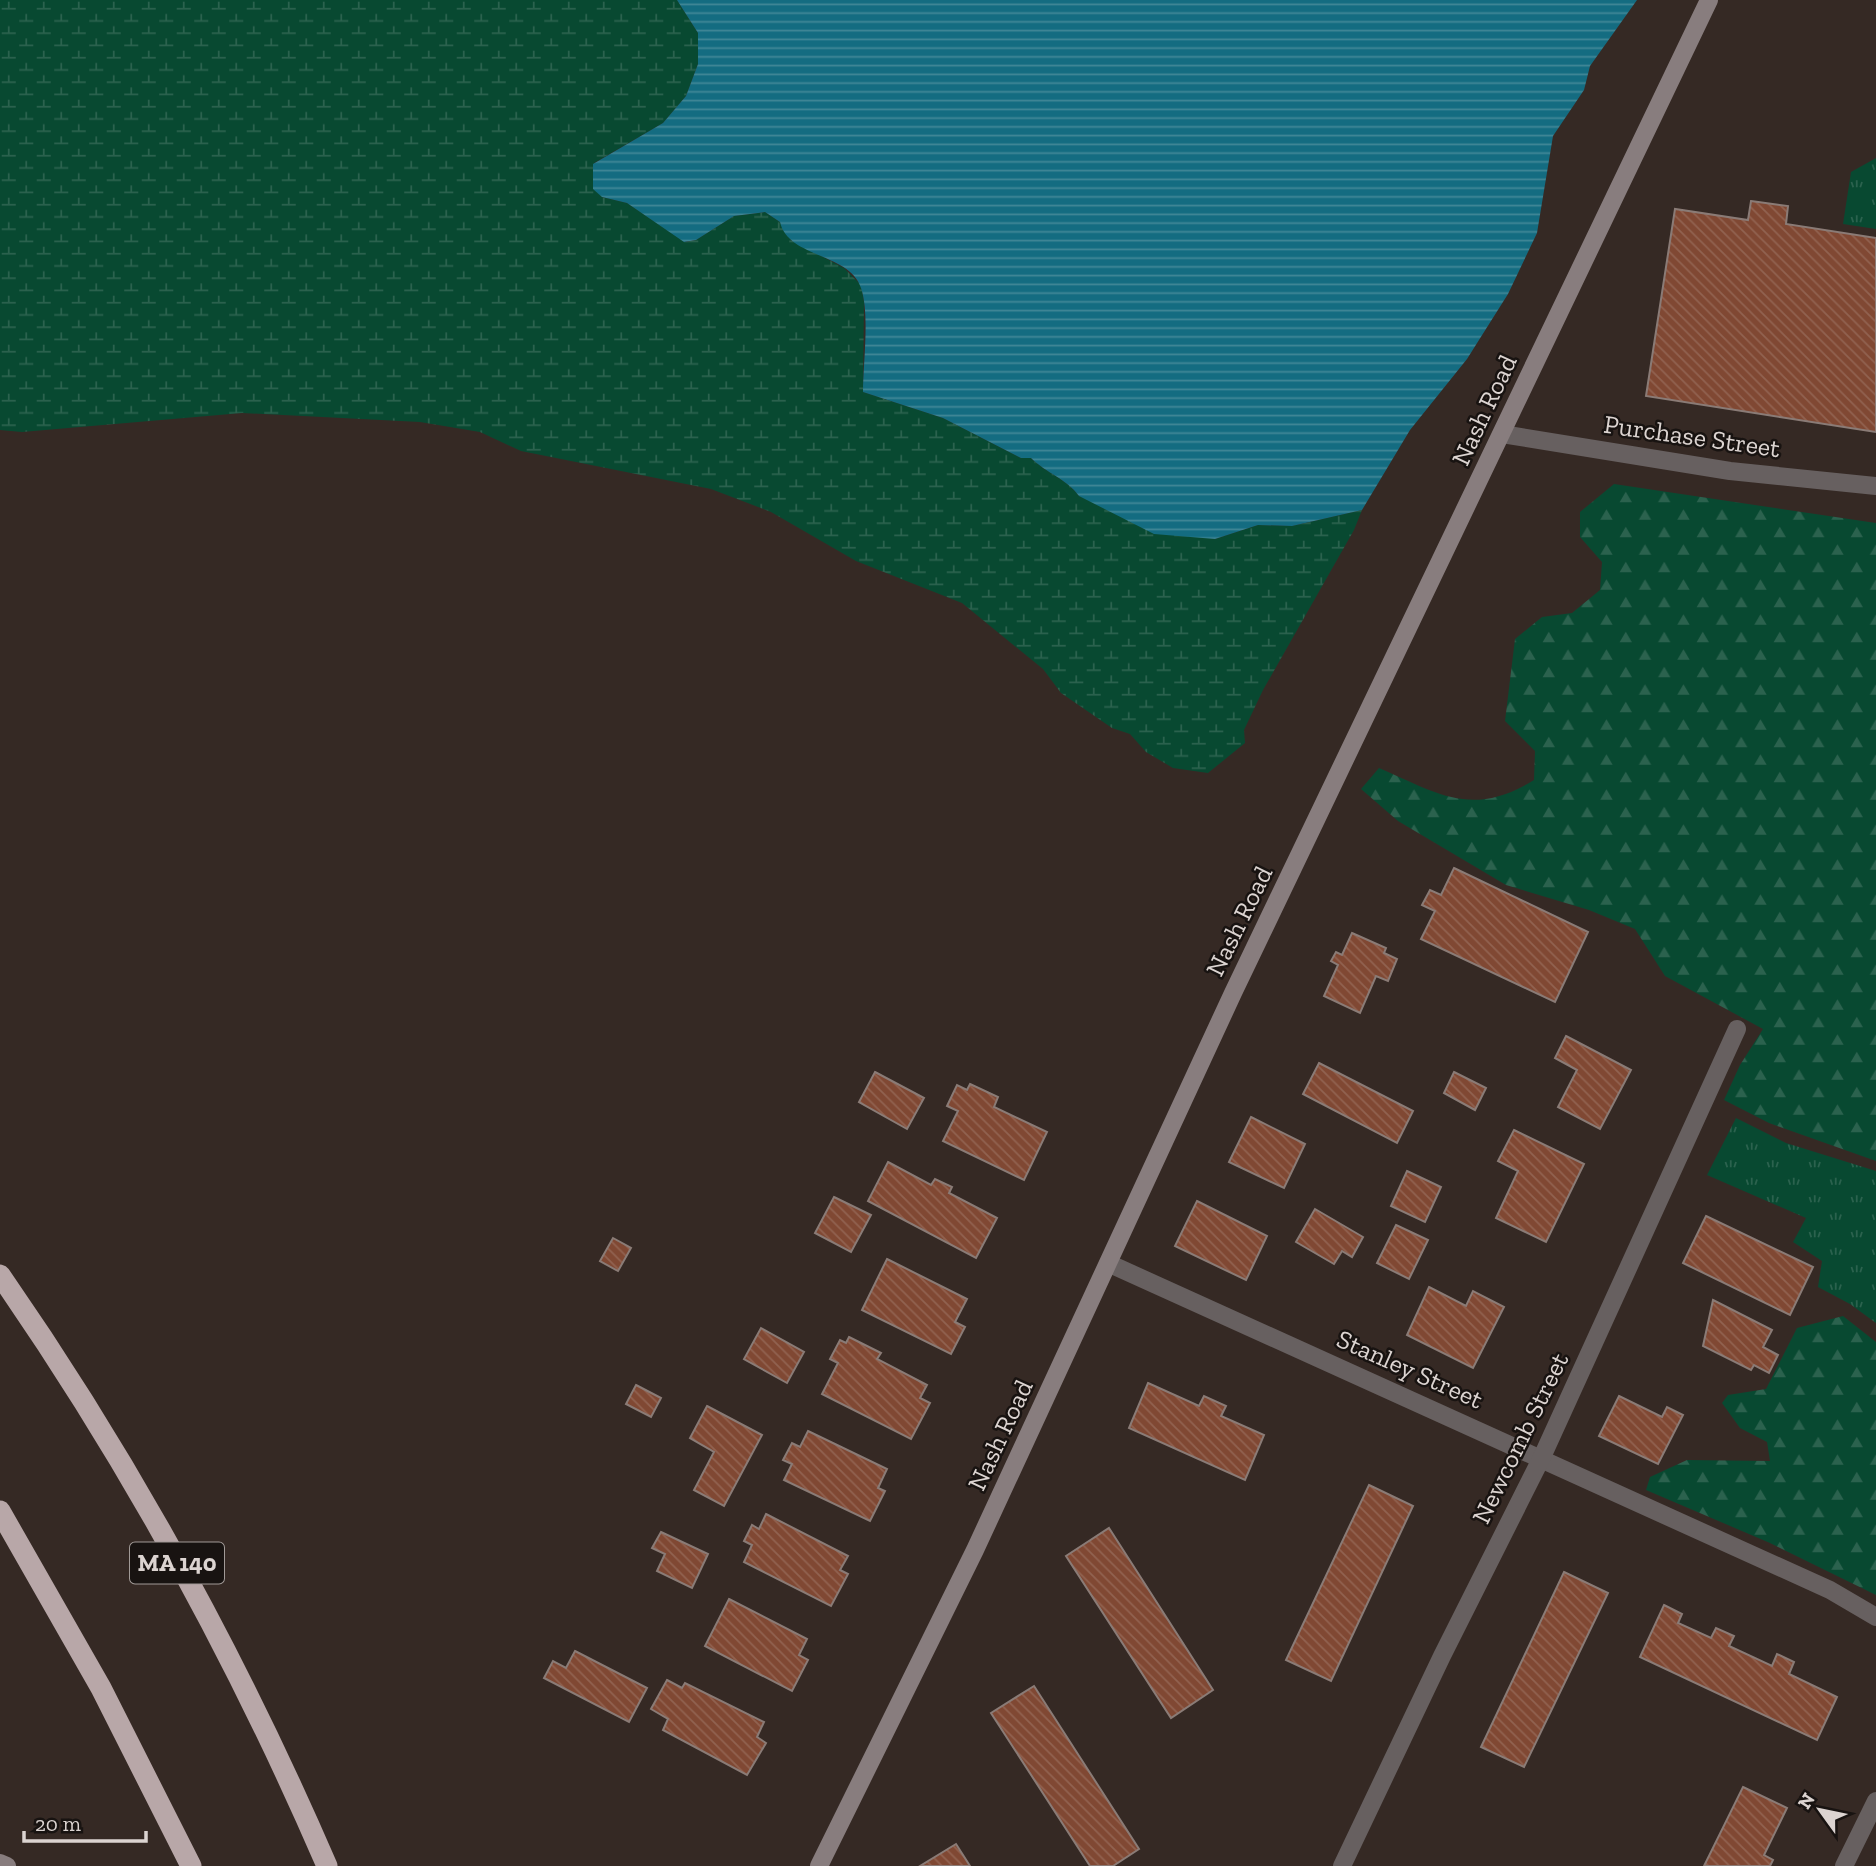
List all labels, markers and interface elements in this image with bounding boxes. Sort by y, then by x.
street label: Nash Road [1444,349,1524,471]
street label: Purchase Street [1602,408,1782,464]
street label: Nash Road [1199,861,1279,981]
street label: Stanley Street [1332,1323,1488,1416]
street label: Newcomb Street [1465,1347,1575,1529]
street label: Nash Road [960,1374,1040,1496]
road number: MA 140 [130,1542,224,1583]
north arrow [1785,1775,1855,1845]
text: N [1793,1789,1820,1813]
scale bar [24,1800,147,1844]
text: 20 m [35,1811,81,1836]

